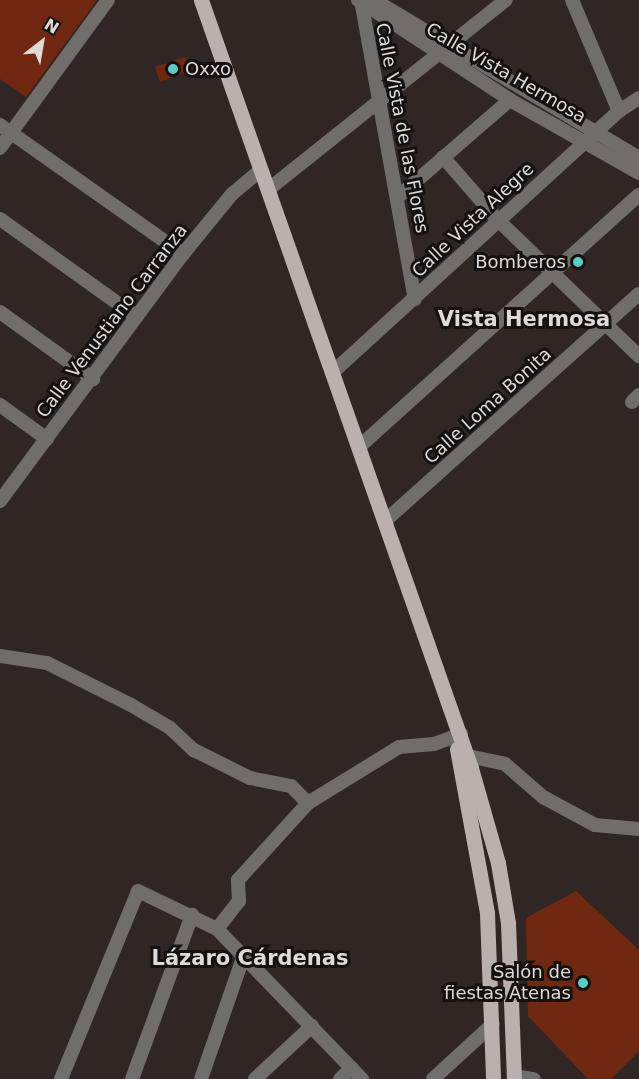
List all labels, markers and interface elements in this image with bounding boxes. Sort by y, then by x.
north arrow [12,12,72,72]
text: N [41,15,62,38]
street label: Calle Vista Hermosa [422,18,590,128]
street label: Calle Vista de las Flores [371,21,433,235]
place label: Oxxo [185,58,231,80]
marker: Oxxo [166,62,180,76]
street label: Calle Vista Alegre [408,158,538,282]
street label: Calle Venustiano Carranza [32,220,192,422]
place label: Bomberos [475,251,566,273]
marker: Bomberos [571,255,585,269]
district label: Vista Hermosa [438,306,610,332]
street label: Calle Loma Bonita [420,343,556,469]
district label: Lázaro Cárdenas [152,945,348,971]
place label: Salón de fiestas Atenas [444,962,571,1004]
marker: Salón de fiestas Atenas [576,976,590,990]

